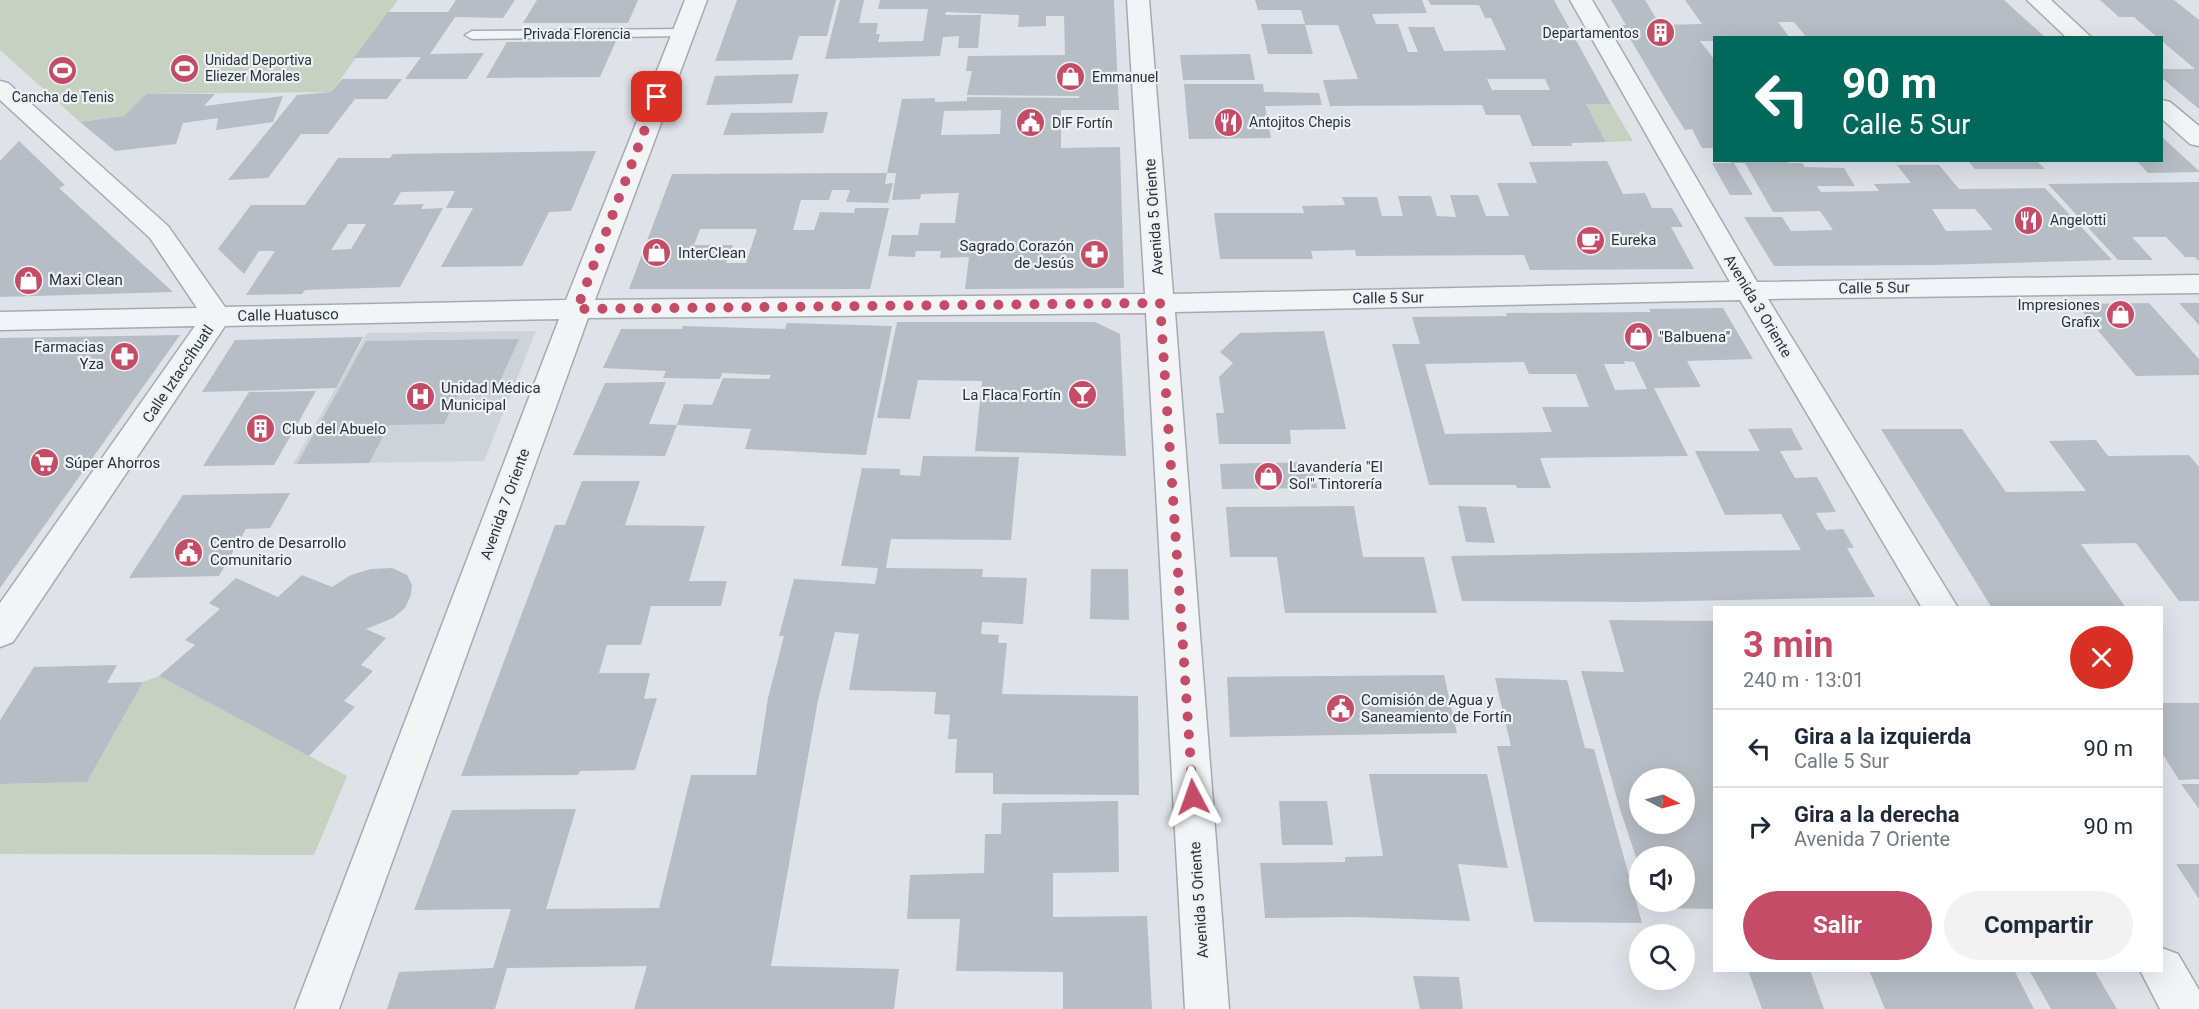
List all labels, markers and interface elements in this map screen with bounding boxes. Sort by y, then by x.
building icon: Departamentos [1644,17,1676,49]
place label: Departamentos [1543,25,1639,41]
street label: Privada Florencia [523,26,631,42]
sports icon: Unidad Deportiva Eliezer Morales [168,52,200,84]
place label: Unidad Deportiva Eliezer Morales [205,52,312,84]
sports icon: Cancha de Tenis [47,54,79,86]
text: 90 m [1842,59,1937,108]
icon: left [1743,60,1821,138]
shop icon: Emmanuel [1055,61,1087,93]
place label: Emmanuel [1092,69,1158,85]
pin [631,71,682,122]
icon: arrive [640,80,673,113]
place label: Cancha de Tenis [12,89,114,105]
restaurant icon: Antojitos Chepis [1212,106,1244,138]
public building icon: DIF Fortín [1015,107,1047,139]
text: Calle 5 Sur [1842,109,1970,141]
place label: Antojitos Chepis [1249,114,1351,130]
place label: DIF Fortín [1052,115,1113,131]
street label: Avenida 5 Oriente [1141,158,1167,276]
restaurant icon: Angelotti [2013,204,2045,236]
place label: Angelotti [2050,212,2106,228]
cafe icon: Eureka [1574,224,1606,256]
place label: Eureka [1611,231,1656,249]
shop icon: InterClean [641,237,673,269]
place label: Sagrado Corazón de Jesús [959,237,1074,272]
pharmacy icon: Sagrado Corazón de Jesús [1079,239,1111,271]
place label: InterClean [678,244,746,262]
street label: Avenida 3 Oriente [1720,251,1796,361]
shop icon: Maxi Clean [12,264,44,296]
place label: Maxi Clean [49,271,123,289]
street label: Calle 5 Sur [1838,278,1910,298]
street label: Calle 5 Sur [1352,288,1424,308]
place label: Impresiones Grafix [2018,296,2101,331]
shop icon: Impresiones Grafix [2105,298,2137,330]
street label: Calle Huatusco [237,305,339,325]
shop icon: "Balbuena" [1622,321,1654,353]
street label: Calle Iztaccíhuatl [139,322,217,426]
place label: "Balbuena" [1659,328,1731,346]
place label: Farmacias Yza [34,338,104,373]
pharmacy icon: Farmacias Yza [109,340,141,372]
place label: Unidad Médica Municipal [441,379,541,414]
bar icon: La Flaca Fortín [1066,379,1098,411]
hospital icon: Unidad Médica Municipal [404,381,436,413]
place label: La Flaca Fortín [962,386,1061,404]
building icon: Club del Abuelo [245,413,277,445]
place label: Club del Abuelo [282,420,386,438]
street label: Avenida 7 Oriente [477,446,533,562]
supermarket icon: Súper Ahorros [28,447,60,479]
place label: Súper Ahorros [65,454,160,472]
place label: Lavandería "El Sol" Tintorería [1289,458,1383,493]
shop icon: Lavandería "El Sol" Tintorería [1252,460,1284,492]
place label: Centro de Desarrollo Comunitario [210,534,346,569]
public building icon: Centro de Desarrollo Comunitario [173,536,205,568]
text: 3 min [1743,624,1834,666]
button: close [2070,626,2133,689]
text: 240 m · 13:01 [1743,668,1864,692]
place label: Comisión de Agua y Saneamiento de Fortín [1361,691,1512,726]
public building icon: Comisión de Agua y Saneamiento de Fortín [1324,693,1356,725]
text: Gira a la izquierda [1794,724,1971,749]
icon: left [1743,732,1776,765]
text: 90 m [2084,736,2133,761]
text: Calle 5 Sur [1794,749,1889,773]
position arrow [1161,765,1225,829]
north arrow [1629,768,1695,834]
map controls [1629,768,1695,990]
text: Gira a la derecha [1794,802,1960,827]
icon: right [1743,810,1776,843]
text: 90 m [2084,814,2133,839]
text: Avenida 7 Oriente [1794,827,1950,851]
street label: Avenida 5 Oriente [1186,841,1212,959]
button: sound [1629,846,1695,912]
button: Salir [1743,891,1932,960]
button: Compartir [1944,891,2133,960]
button: search [1629,924,1695,990]

